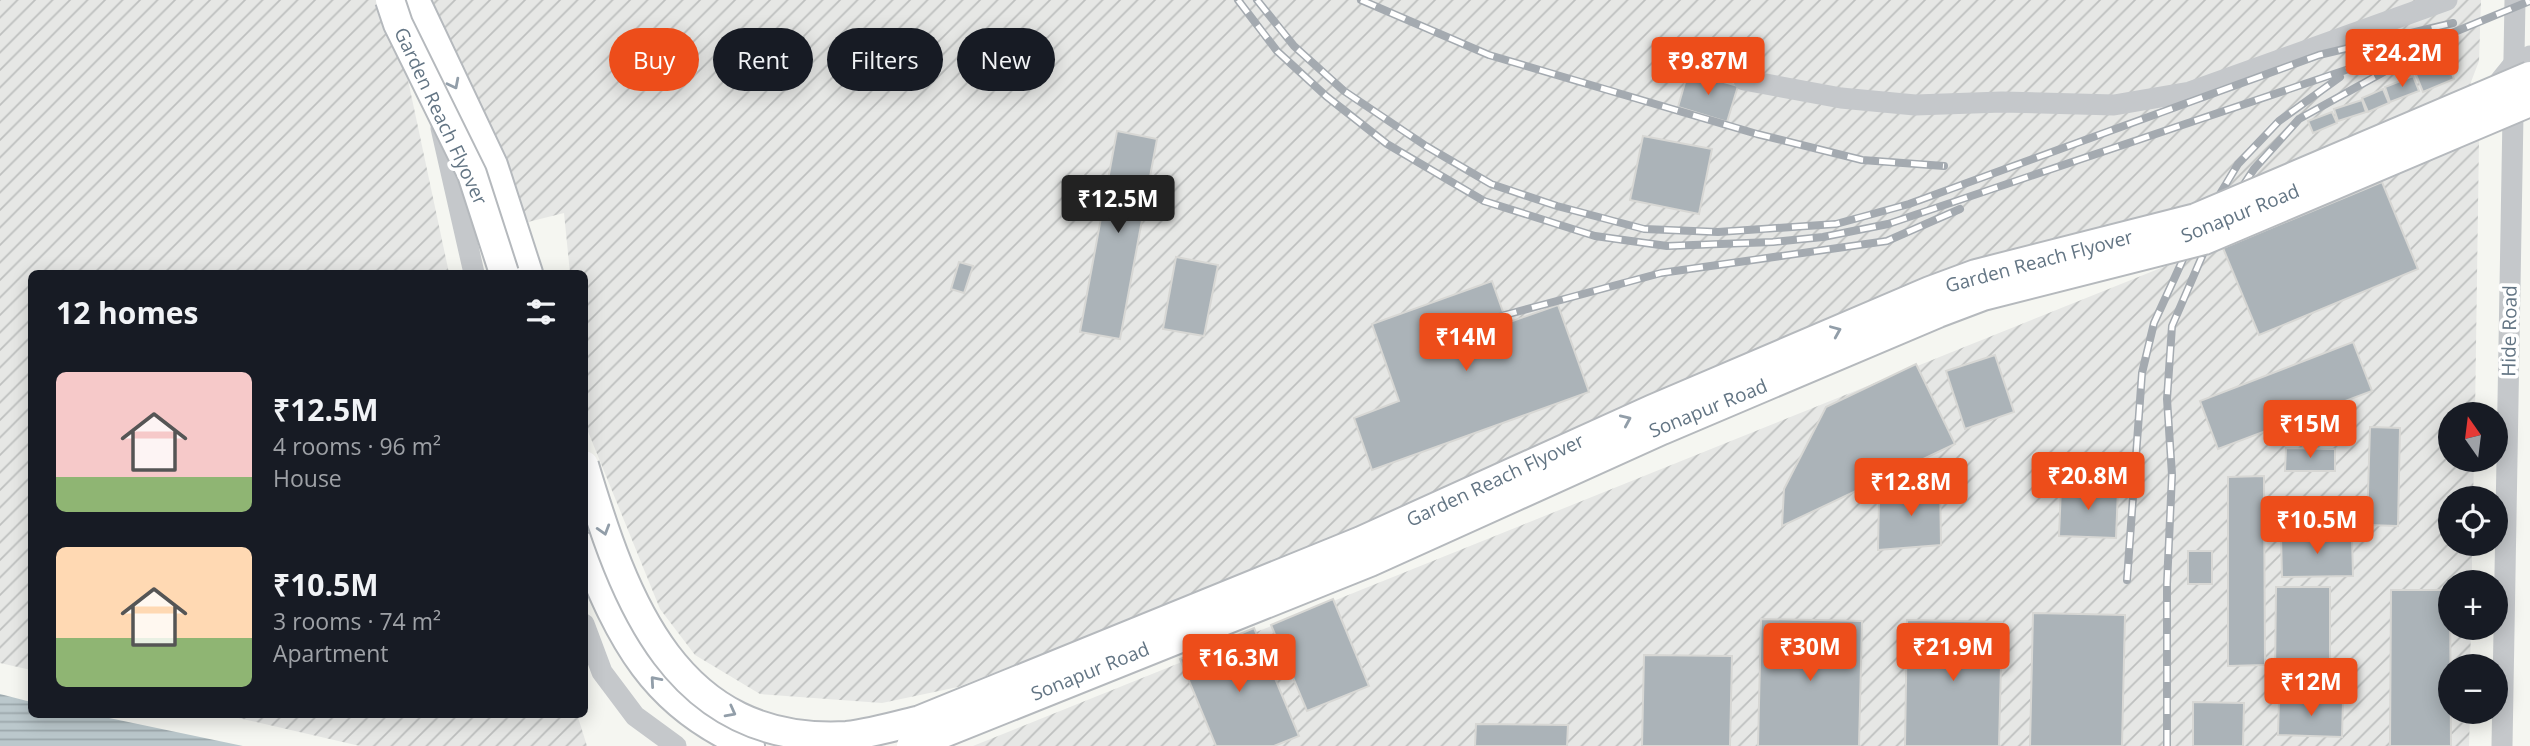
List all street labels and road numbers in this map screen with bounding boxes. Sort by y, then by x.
street label: Garden Reach Flyover [388,23,494,209]
street label: Sonapur Road [2177,177,2303,249]
street label: Garden Reach Flyover [1942,223,2136,299]
street label: Hide Road [2495,285,2523,377]
street label: Sonapur Road [1645,372,1771,444]
street label: Garden Reach Flyover [1402,427,1588,533]
street label: Sonapur Road [1027,635,1153,707]

